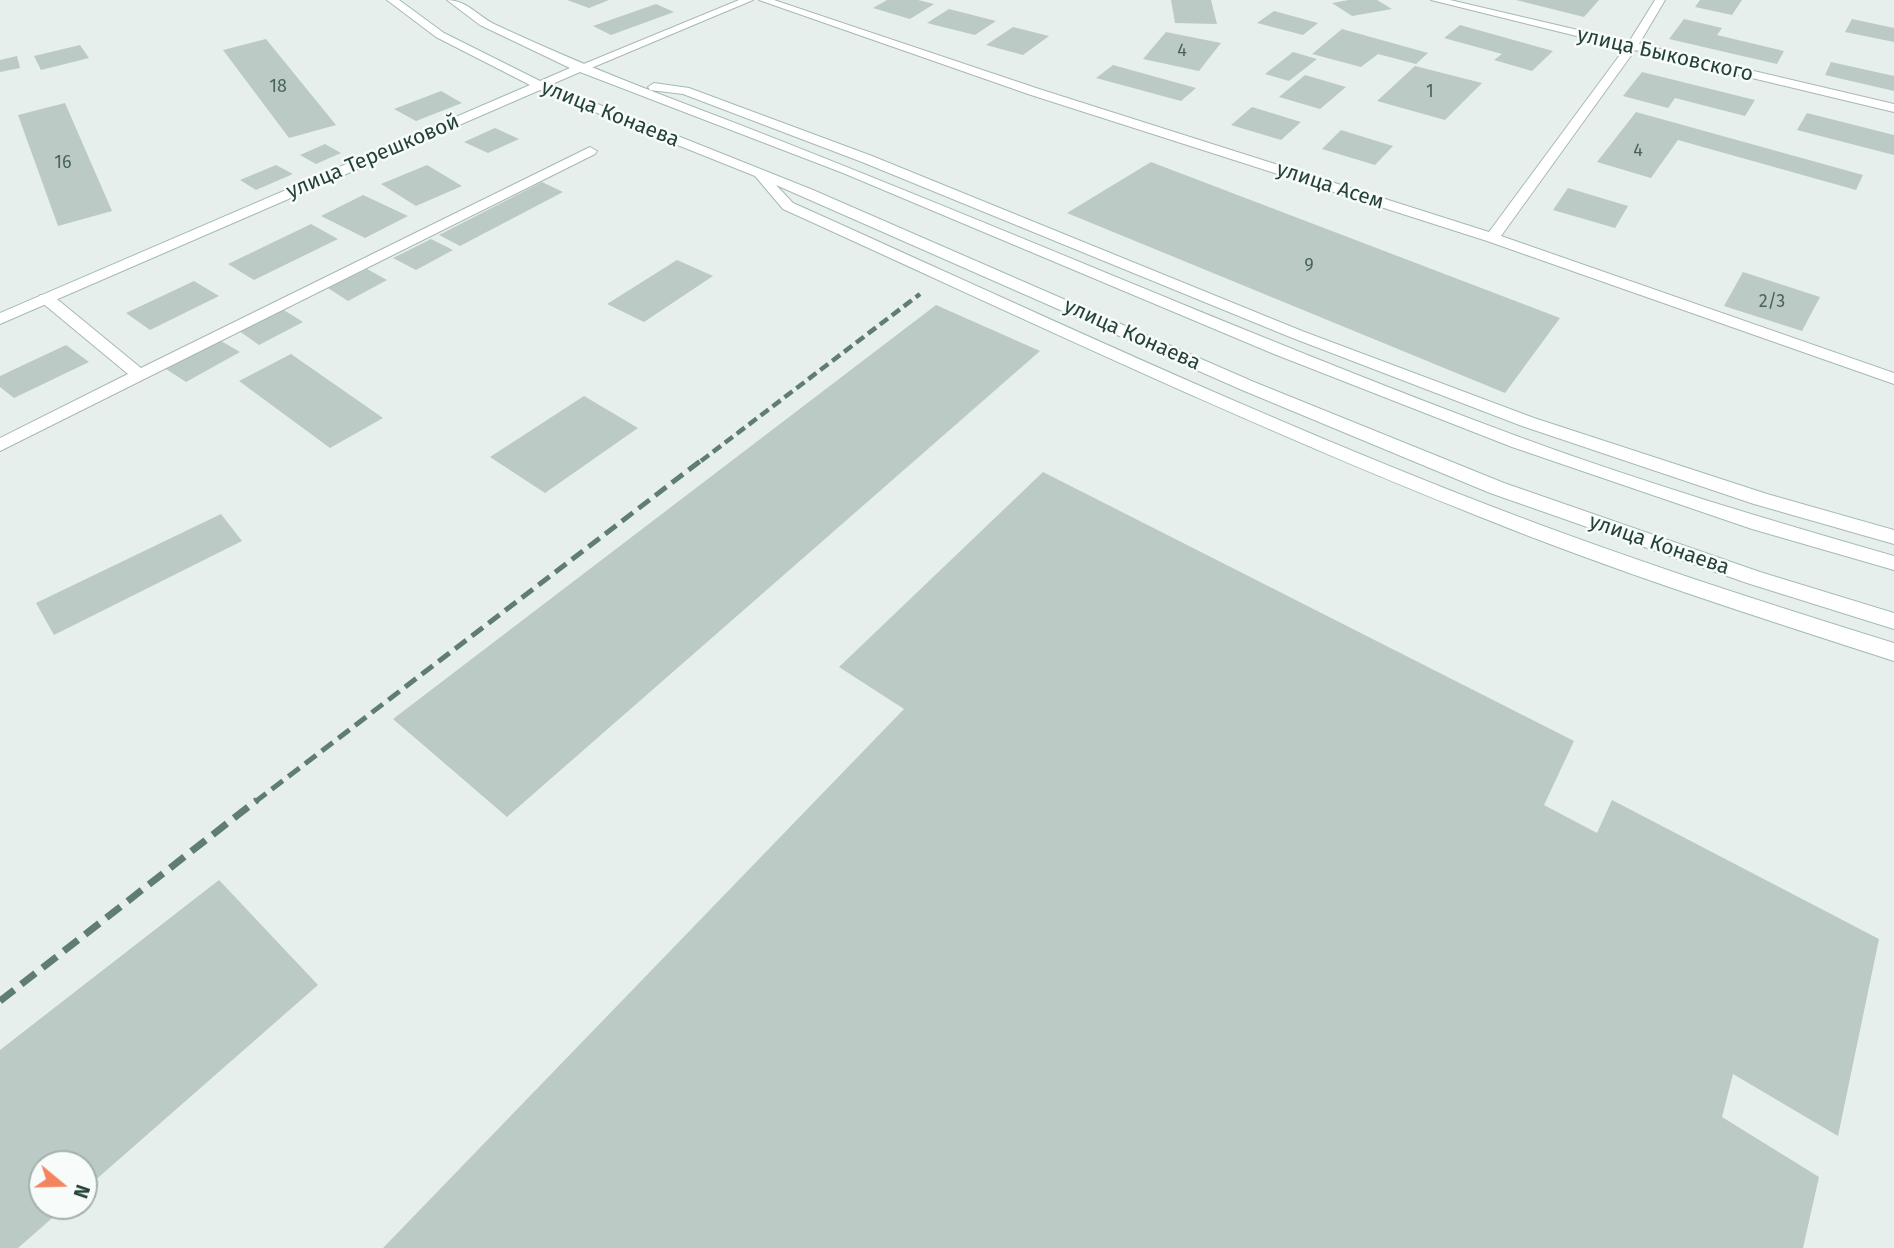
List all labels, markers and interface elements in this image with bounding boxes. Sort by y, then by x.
street label: улица Быковского [1574,22,1756,88]
house number: 4 [1177,40,1187,62]
street label: улица Конаева [537,75,683,153]
house number: 18 [269,76,287,98]
house number: 1 [1426,81,1434,103]
street label: улица Терешковой [283,109,463,205]
house number: 4 [1633,140,1643,162]
house number: 16 [54,152,72,174]
street label: улица Асем [1273,157,1387,215]
house number: 9 [1304,255,1314,277]
house number: 2/3 [1759,291,1785,313]
street label: улица Конаева [1060,294,1204,376]
street label: улица Конаева [1586,509,1732,581]
north arrow [28,1150,98,1220]
text: N [69,1182,94,1201]

